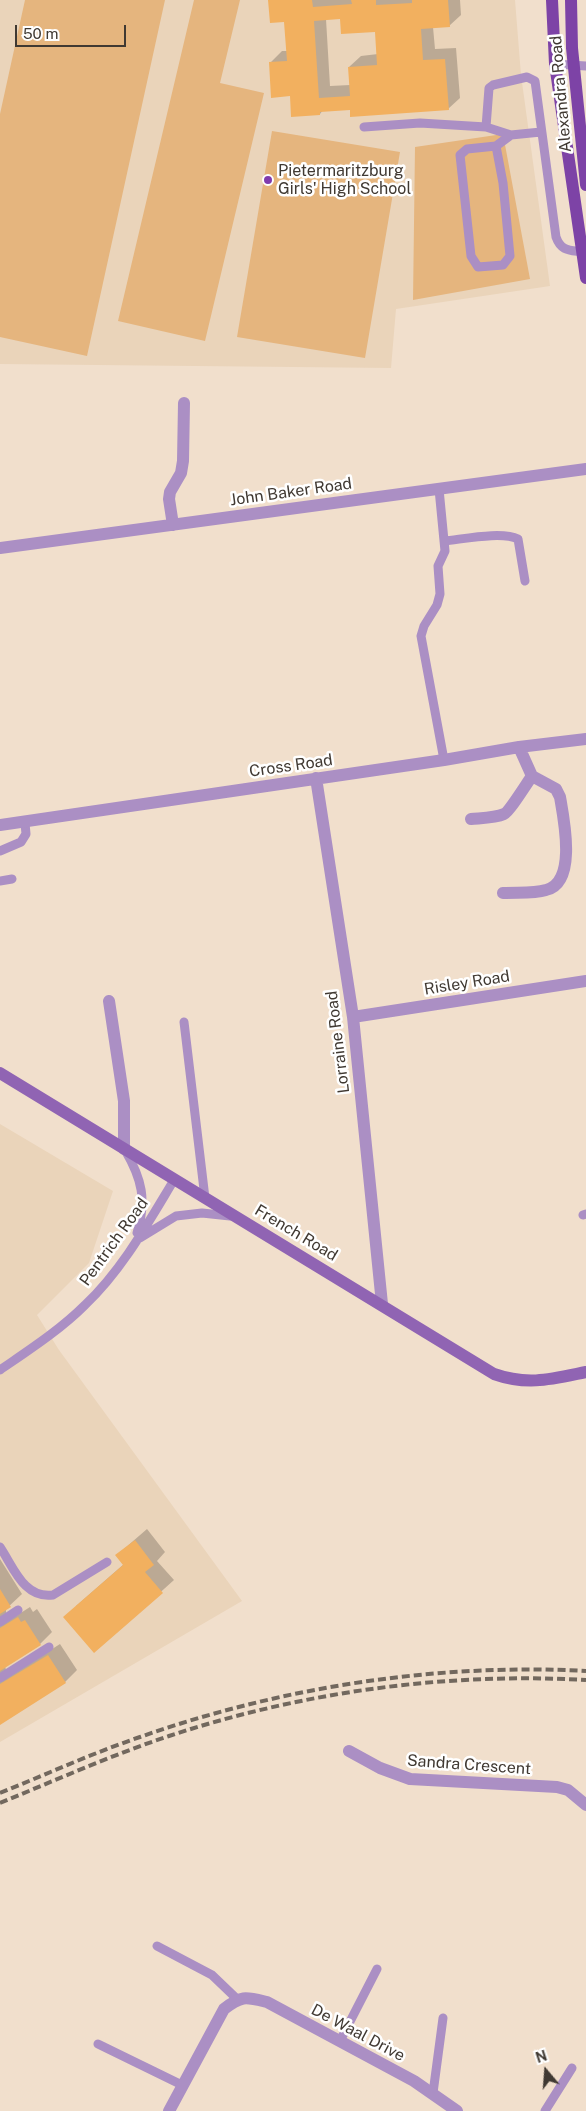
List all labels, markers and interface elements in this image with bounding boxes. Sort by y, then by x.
scale bar [18,15,129,47]
text: 50 m [23,25,58,42]
street label: Alexandra Road [546,35,576,153]
place label: Pietermaritzburg Girls' High School [278,161,411,199]
marker: Pietermaritzburg Girls' High School [262,174,274,186]
street label: John Baker Road [229,474,353,510]
street label: Cross Road [248,751,334,781]
street label: Risley Road [423,967,511,999]
street label: Lorraine Road [322,990,354,1094]
street label: Pentrich Road [76,1194,152,1290]
street label: French Road [251,1201,341,1265]
street label: Sandra Crescent [406,1751,532,1779]
street label: De Waal Drive [308,2000,408,2066]
north arrow [521,2046,571,2096]
text: N [534,2047,549,2066]

